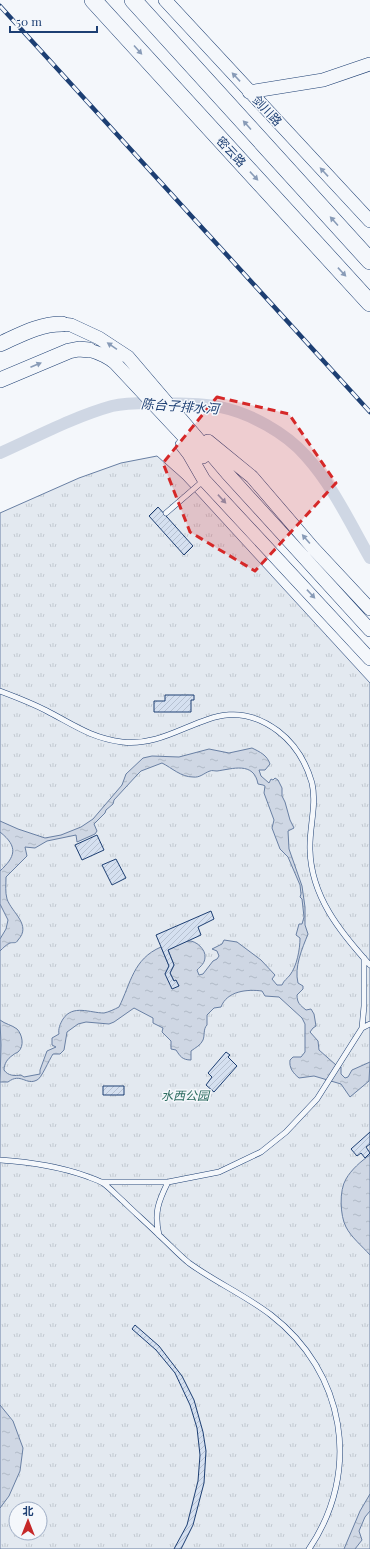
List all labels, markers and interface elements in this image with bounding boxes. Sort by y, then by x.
scale bar [10,8,97,34]
text: 50 m [16,13,42,29]
one-way arrow [134,44,143,55]
one-way arrow [231,72,240,82]
street label: 剑川路 [250,92,286,129]
one-way arrow [242,120,252,130]
street label: 密云路 [214,133,250,170]
one-way arrow [319,167,329,177]
one-way arrow [250,171,259,182]
one-way arrow [330,216,339,227]
one-way arrow [338,267,347,277]
one-way arrow [107,342,117,350]
one-way arrow [30,362,41,368]
water label: 陈台子排水河 [141,394,223,417]
one-way arrow [217,494,227,504]
one-way arrow [302,535,311,544]
one-way arrow [306,589,315,600]
park label: 水西公园 [161,1087,211,1103]
north arrow [8,1501,48,1541]
text: 北 [23,1503,34,1518]

